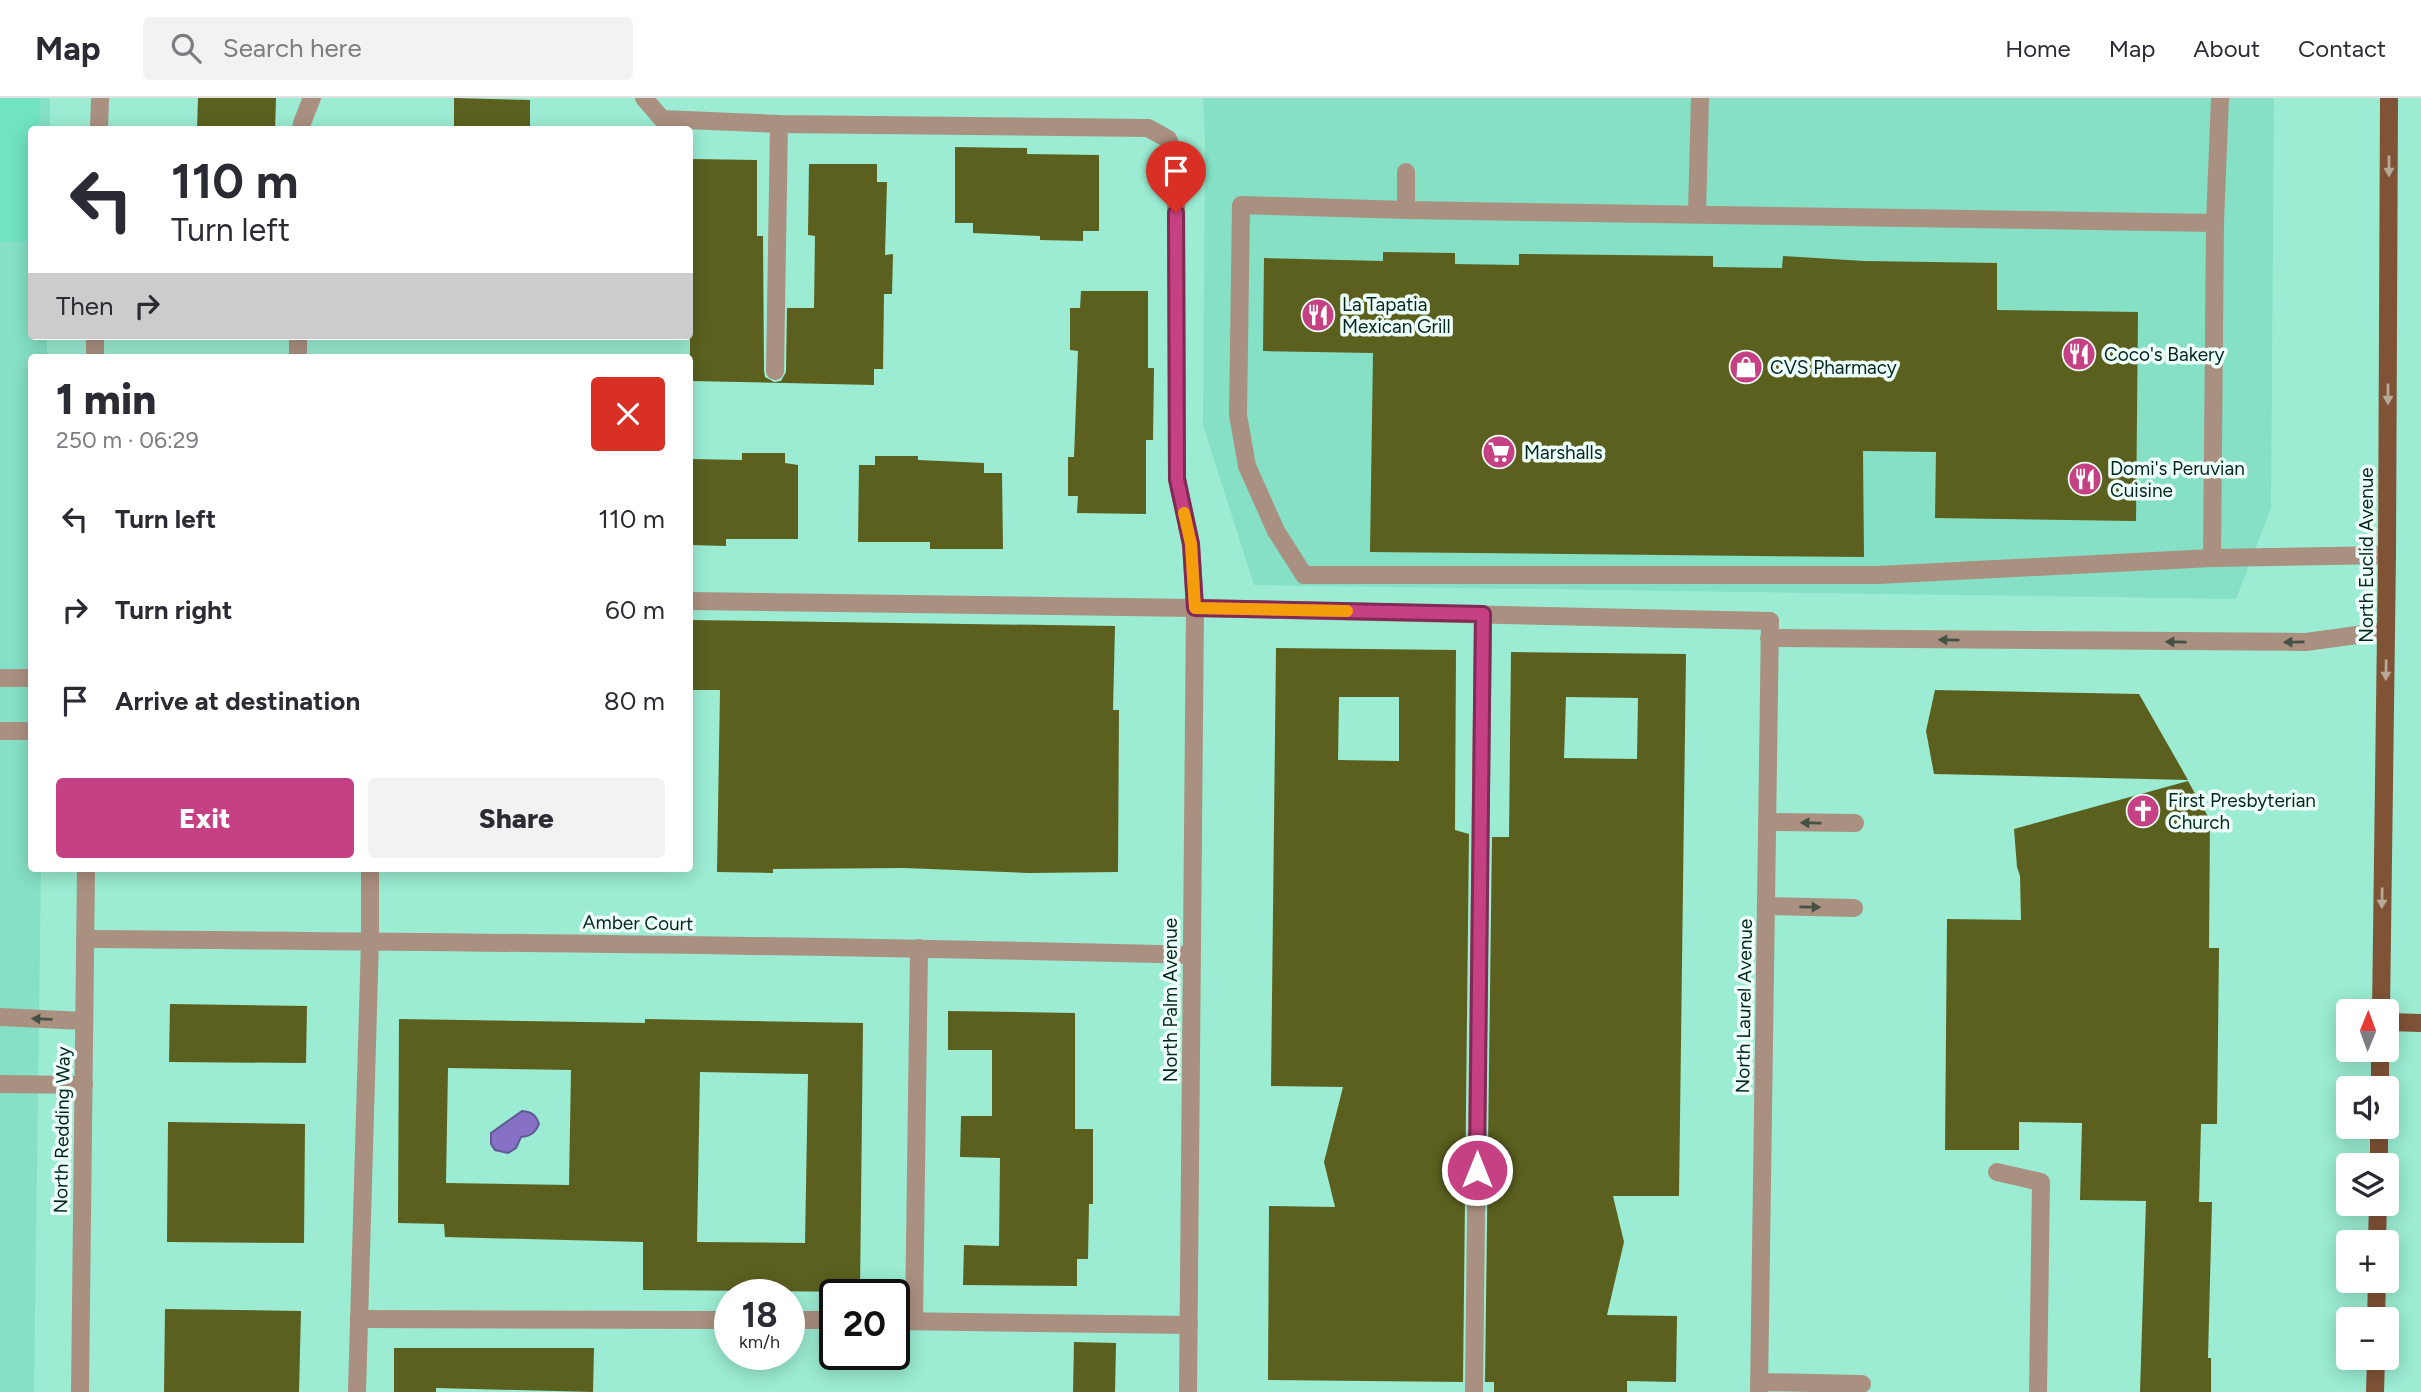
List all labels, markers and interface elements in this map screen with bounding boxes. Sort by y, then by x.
search box [143,17,633,80]
text: Map [35,29,101,68]
icon: search [167,29,205,67]
text: Search here [223,32,362,64]
text: Home [2005,34,2071,63]
text: Map [2109,34,2155,63]
text: About [2193,34,2260,63]
text: Contact [2298,34,2386,63]
pin [1146,141,1206,213]
text: 110 m [171,151,299,210]
icon: arrive [1157,152,1195,190]
icon: left [56,154,147,245]
one-way arrow [2383,155,2395,177]
text: Turn left [171,211,290,249]
icon: right [128,287,166,325]
text: Then [56,290,114,322]
place label: La Tapatia Mexican Grill [1342,293,1451,338]
restaurant icon: La Tapatia Mexican Grill [1299,296,1337,334]
restaurant icon: Coco's Bakery [2060,335,2098,373]
place label: Coco's Bakery [2104,343,2224,366]
shop icon: CVS Pharmacy [1727,348,1765,386]
place label: CVS Pharmacy [1770,356,1897,379]
text: 1 min [56,374,156,425]
button: close [591,377,665,451]
one-way arrow [2382,383,2394,405]
text: 250 m · 06:29 [56,426,199,454]
supermarket icon: Marshalls [1480,433,1518,471]
place label: Marshalls [1524,441,1603,464]
place label: Domi's Peruvian Cuisine [2110,457,2245,502]
restaurant icon: Domi's Peruvian Cuisine [2066,460,2104,498]
street label: North Euclid Avenue [2355,467,2378,643]
icon: left [56,500,94,538]
text: Turn left [115,503,216,535]
text: 110 m [598,503,665,535]
icon: right [56,591,94,629]
text: Turn right [115,594,232,626]
text: 60 m [605,594,665,626]
one-way arrow [1937,634,1959,646]
one-way arrow [2165,636,2187,648]
one-way arrow [2283,636,2305,648]
one-way arrow [2380,659,2391,681]
icon: arrive [56,682,94,720]
text: Arrive at destination [115,685,360,717]
text: 80 m [604,685,665,717]
button: Exit [56,778,354,858]
button: Share [368,778,665,858]
place label: First Presbyterian Church [2168,789,2316,834]
church icon: First Presbyterian Church [2124,792,2162,830]
one-way arrow [1800,817,1822,828]
one-way arrow [2377,887,2388,909]
one-way arrow [1799,901,1821,913]
street label: Amber Court [583,911,693,935]
street label: North Palm Avenue [1159,918,1182,1082]
street label: North Laurel Avenue [1731,918,1757,1094]
north arrow [2336,999,2399,1062]
map controls [2336,999,2399,1370]
one-way arrow [31,1014,53,1025]
street label: North Redding Way [49,1046,75,1214]
button: sound [2336,1076,2399,1139]
position arrow [1440,1133,1514,1207]
button: layers [2336,1153,2399,1216]
button: + [2336,1230,2399,1293]
speed limit sign: 20 [819,1279,910,1370]
text: 18 [741,1294,778,1336]
button: − [2336,1307,2399,1370]
text: km/h [739,1331,780,1353]

